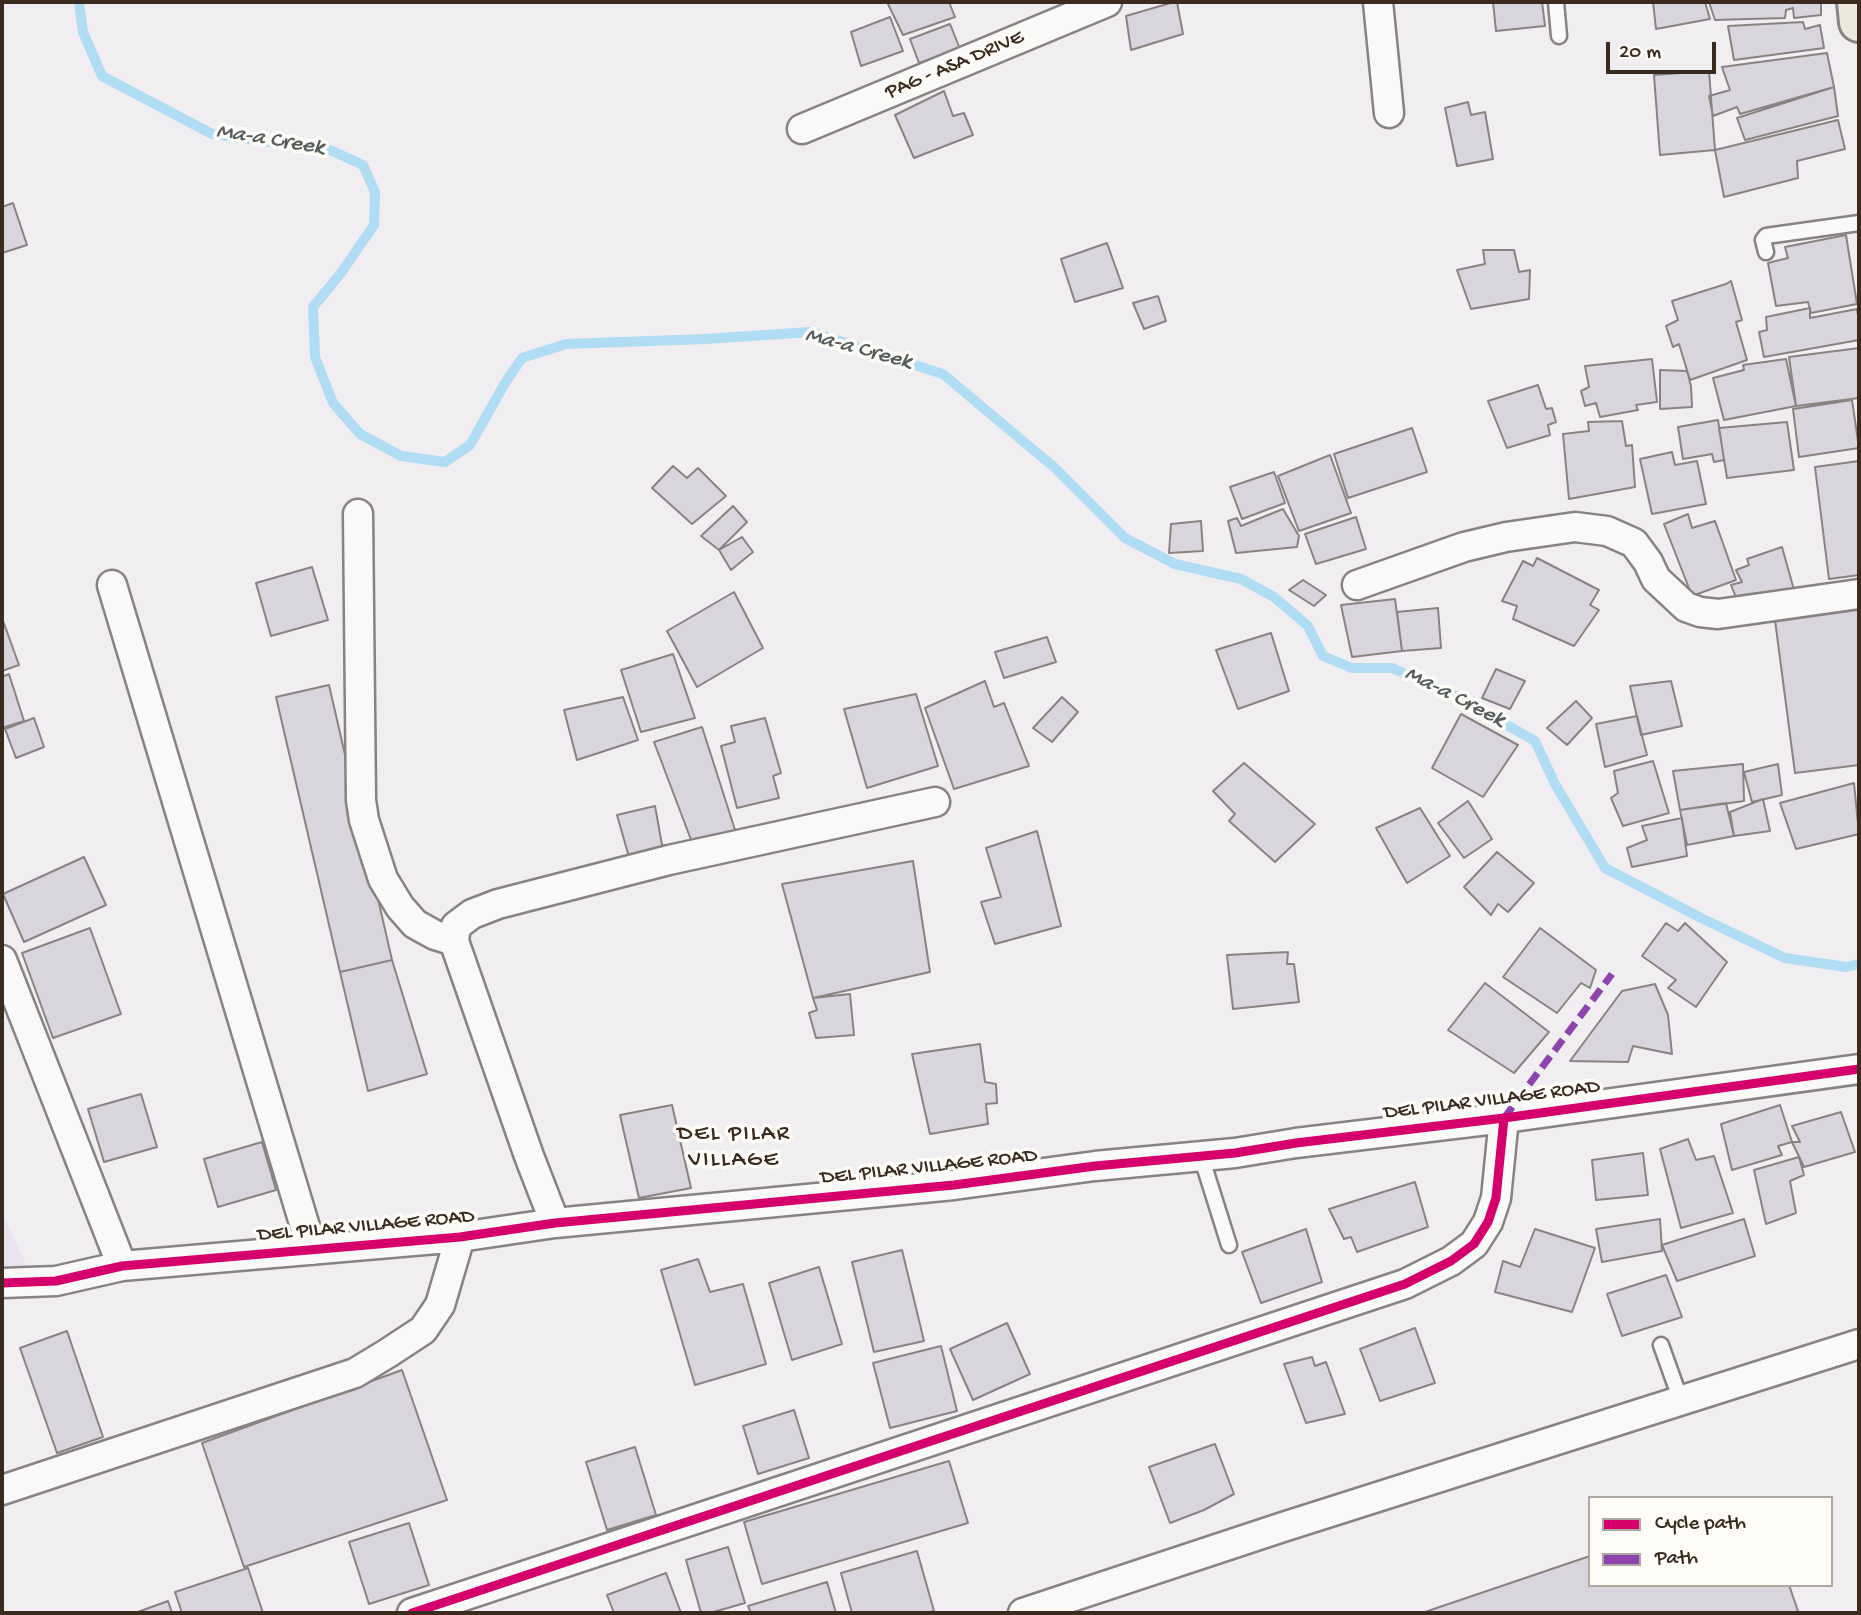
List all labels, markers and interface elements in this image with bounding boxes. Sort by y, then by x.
street label: PAG - ASA DRIVE [882,26,1028,106]
scale bar [1609,28,1719,72]
text: 20 m [1619,41,1661,66]
water label: Ma-a Creek [214,119,326,163]
water label: Ma-a Creek [802,323,914,377]
water label: Ma-a Creek [1399,661,1509,735]
street label: DEL PILAR VILLAGE ROAD [1382,1075,1602,1127]
district label: DEL PILAR VILLAGE [678,1121,790,1175]
street label: DEL PILAR VILLAGE ROAD [819,1144,1039,1192]
street label: DEL PILAR VILLAGE ROAD [256,1205,476,1249]
legend [1588,1496,1833,1587]
text: Cycle path [1655,1512,1746,1537]
text: Path [1655,1547,1698,1572]

